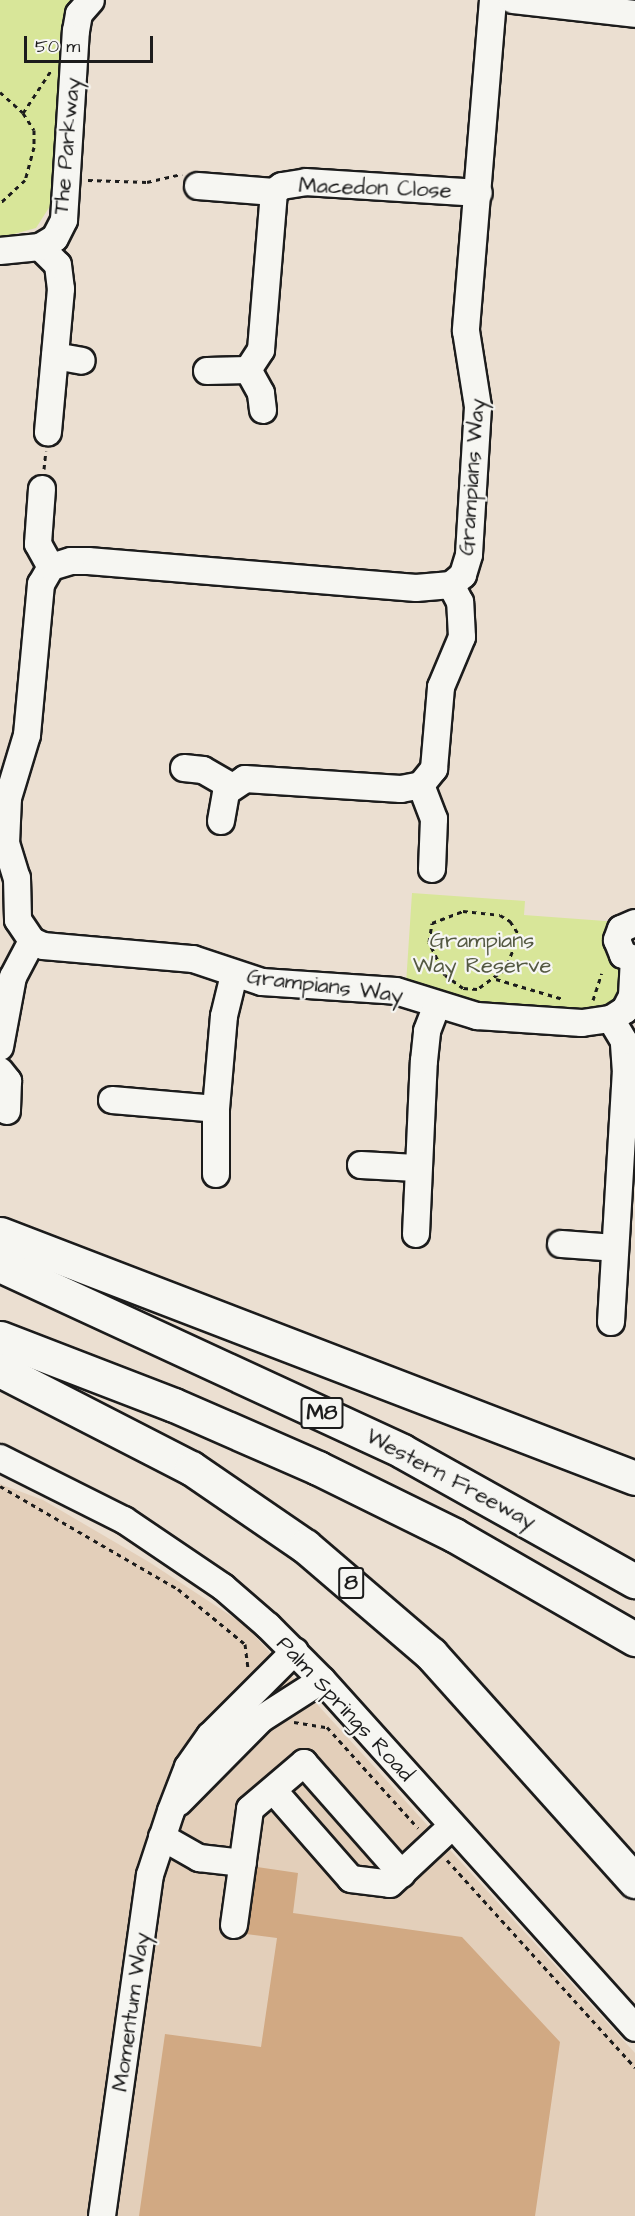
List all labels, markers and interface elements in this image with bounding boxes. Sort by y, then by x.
scale bar [27,24,156,62]
text: 50 m [35,34,80,59]
street label: The Parkway [48,76,86,216]
street label: Macedon Close [298,172,452,204]
street label: Grampians Way [453,398,491,556]
park label: Grampians Way Reserve [413,927,551,978]
street label: Grampians Way [245,963,405,1009]
road number: M8 [300,1395,344,1431]
street label: Western Freeway [362,1423,540,1535]
road number: 8 [338,1565,364,1601]
street label: Palm Springs Road [271,1631,419,1787]
street label: Momentum Way [107,1931,155,2093]

